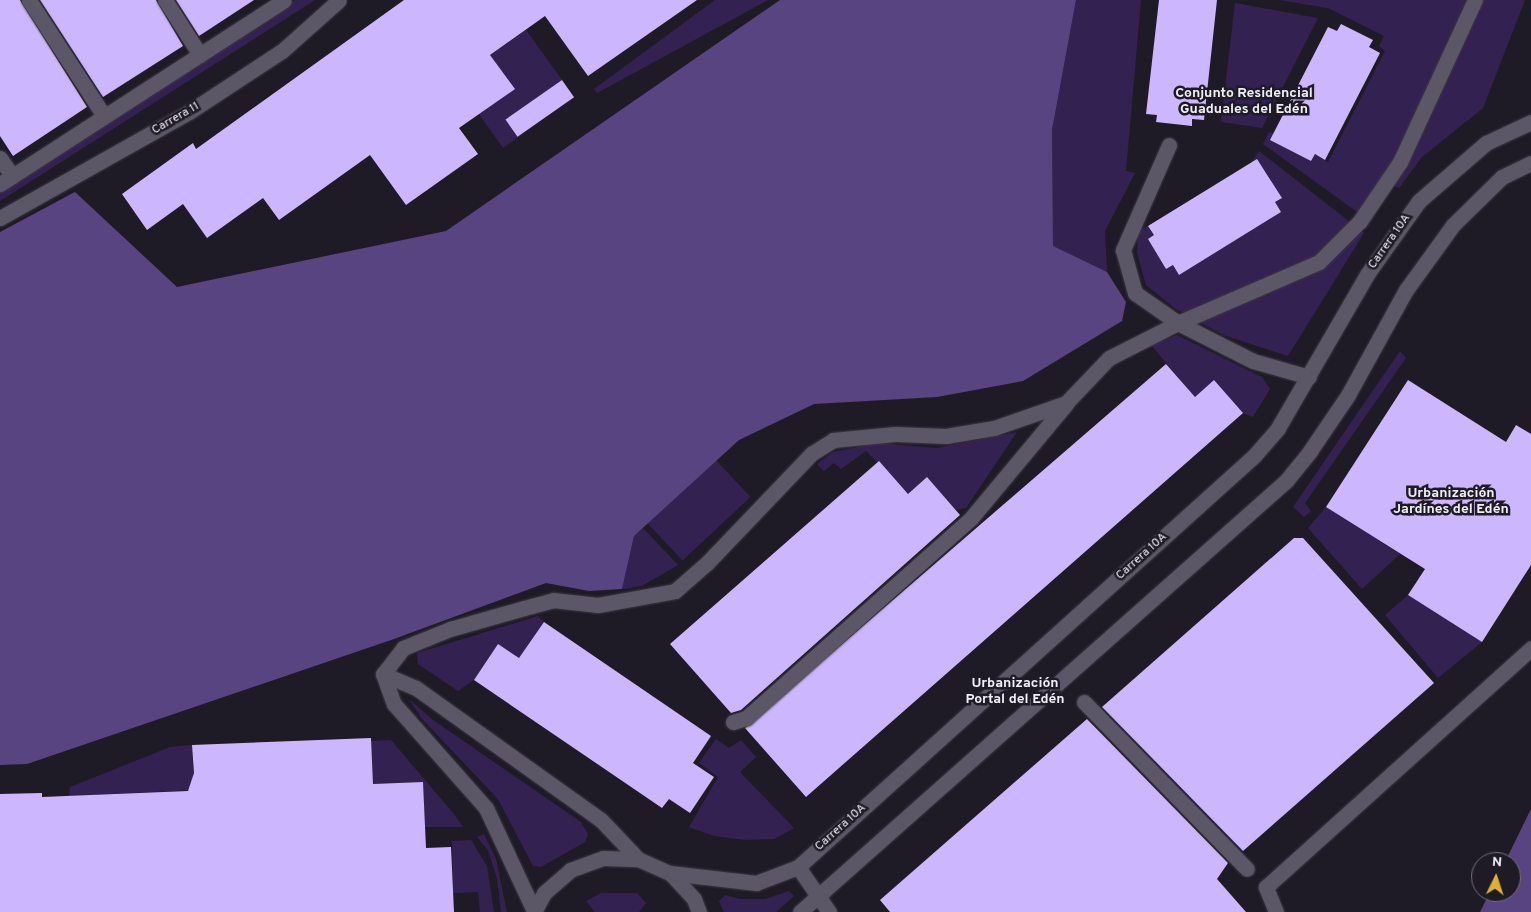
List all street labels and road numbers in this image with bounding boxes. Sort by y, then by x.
street label: Carrera 11 [150,100,202,138]
street label: Carrera 10A [1366,212,1414,272]
street label: Carrera 10A [1114,530,1170,584]
street label: Carrera 10A [813,801,869,855]

